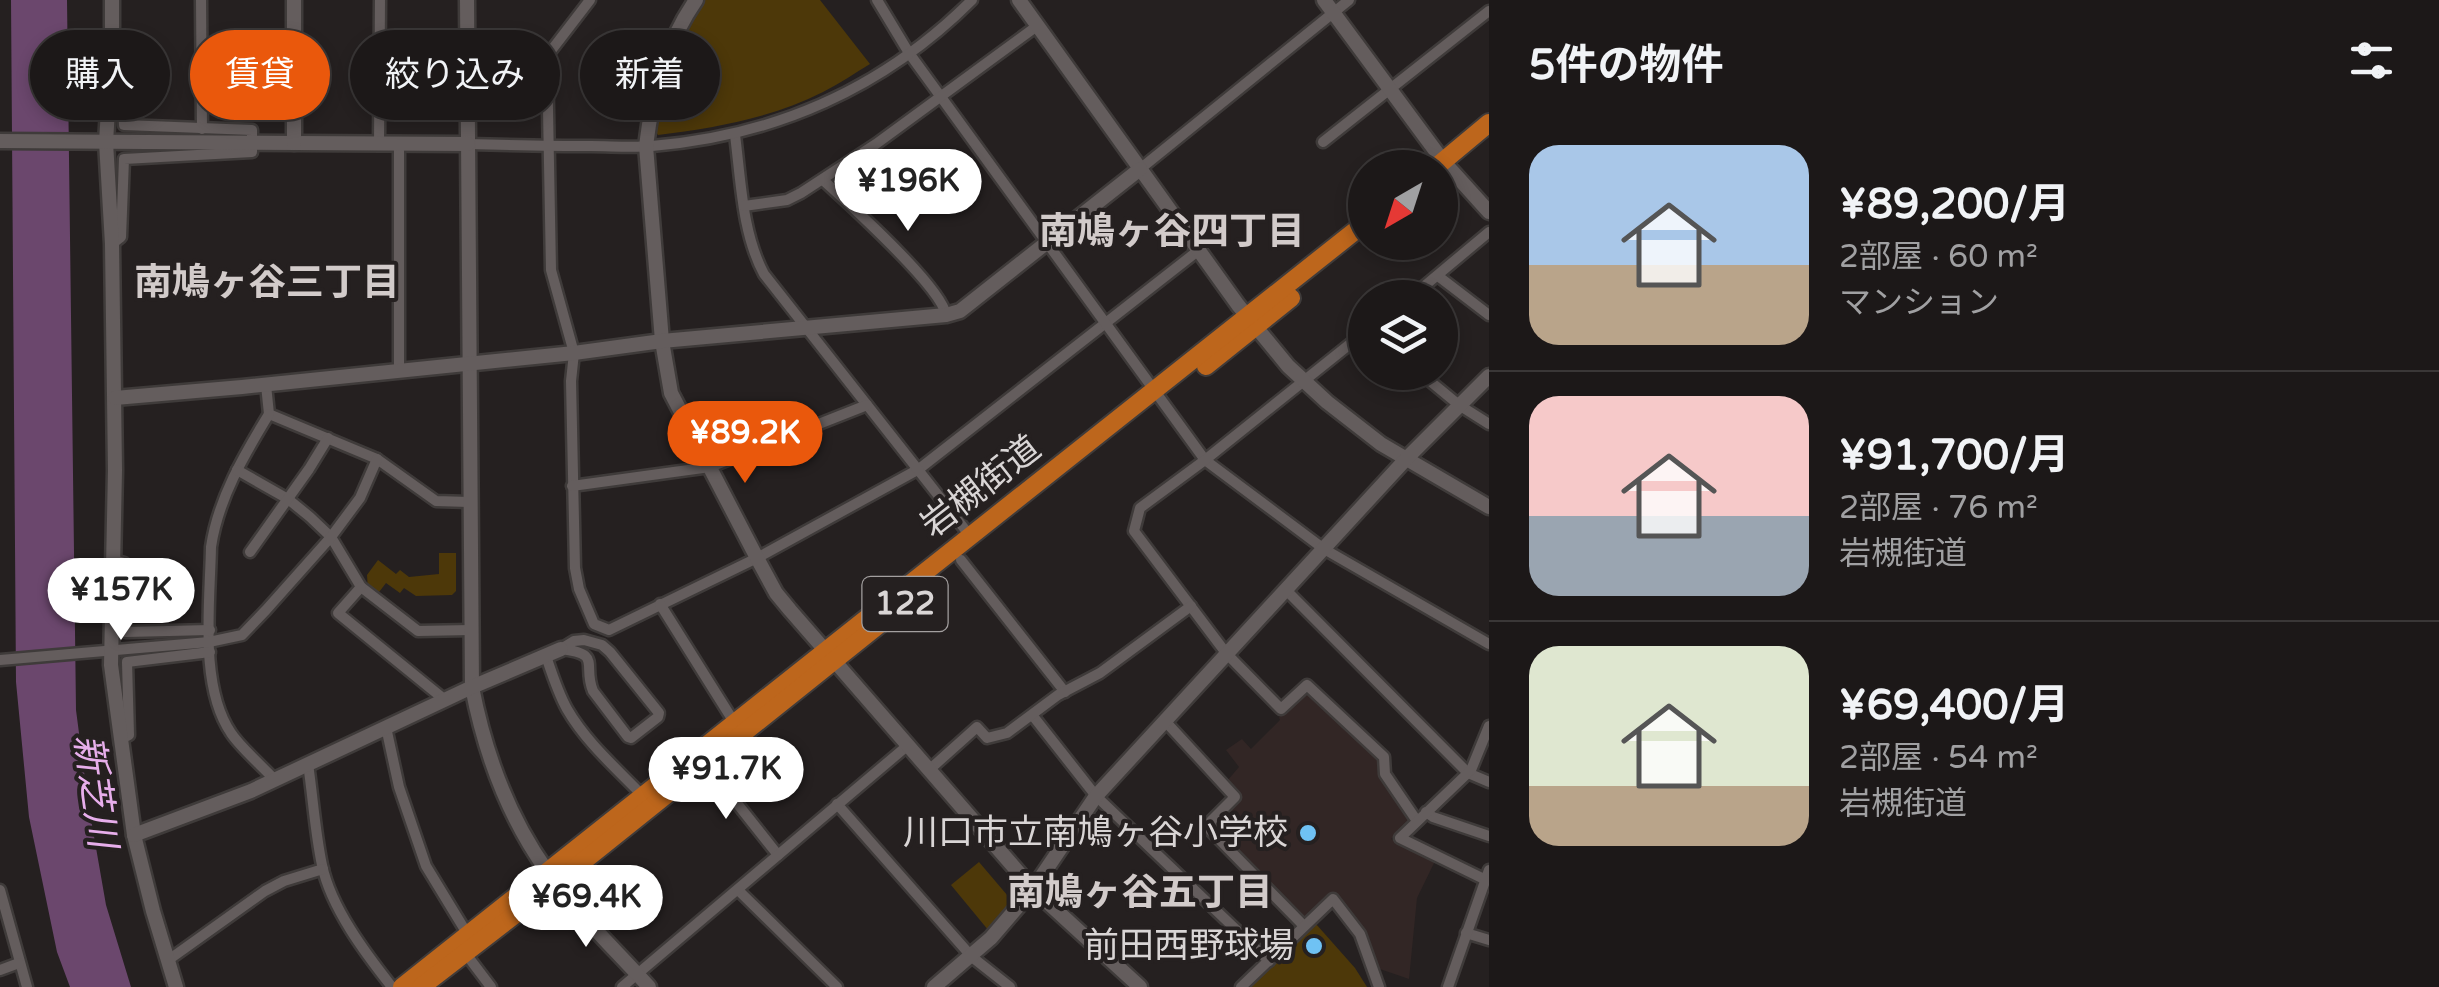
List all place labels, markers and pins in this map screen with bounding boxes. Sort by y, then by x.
pin: ¥196K [838,149,978,234]
pin: ¥89.2K [664,401,826,486]
pin: ¥157K [51,558,191,643]
pin: ¥91.7K [645,737,807,822]
place label: 川口市立南鳩ヶ谷小学校 [903,812,1288,854]
marker: 川口市立南鳩ヶ谷小学校 [1297,822,1319,844]
pin: ¥69.4K [505,865,667,950]
place label: 前田西野球場 [1084,925,1294,967]
marker: 前田西野球場 [1303,935,1325,957]

